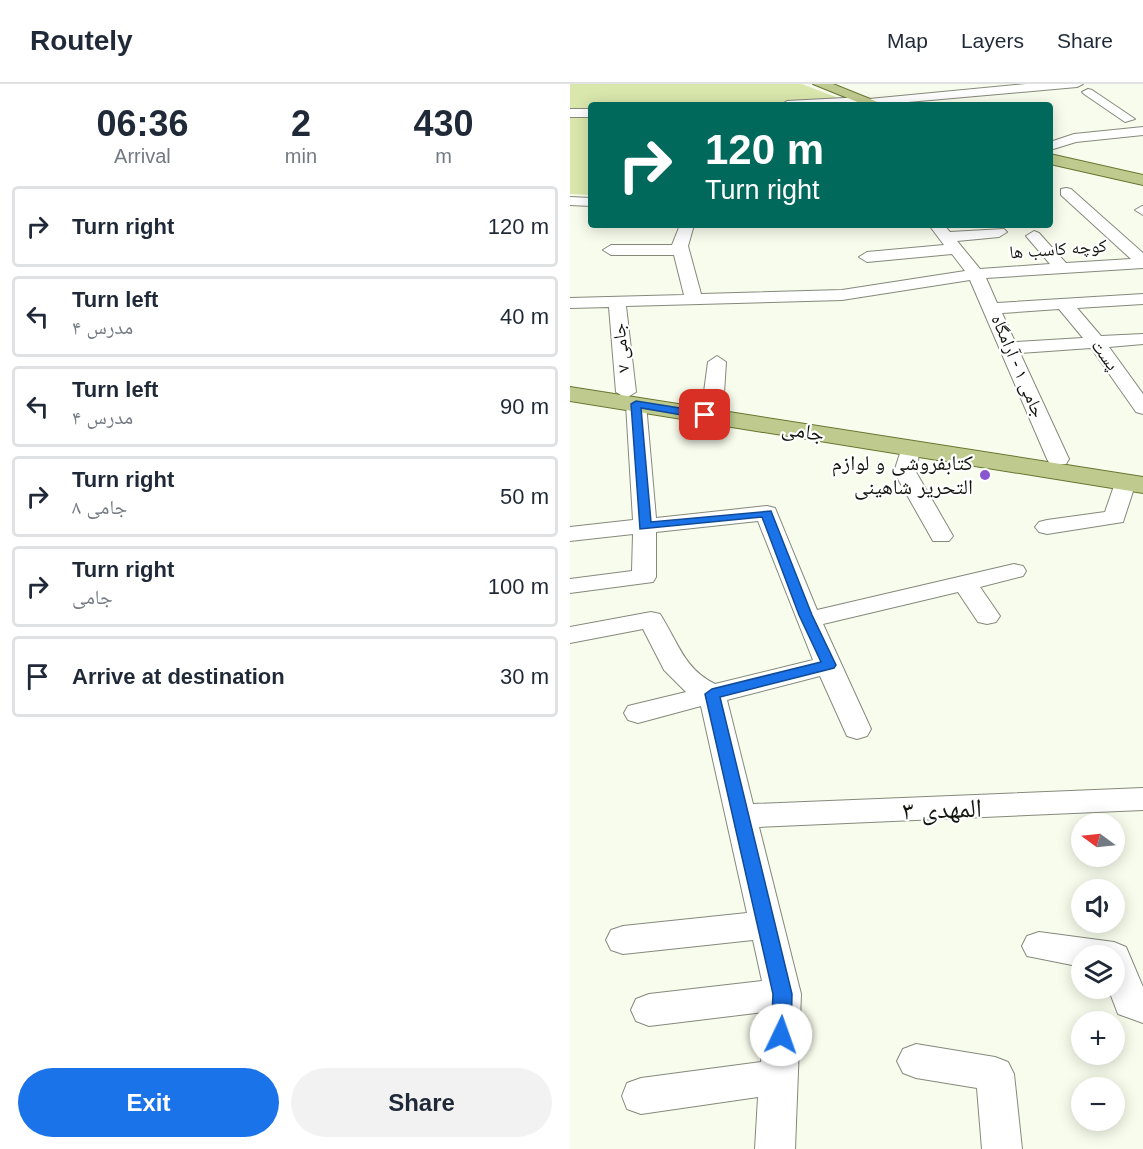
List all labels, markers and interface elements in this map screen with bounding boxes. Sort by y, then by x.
text: Routely [30,25,133,56]
text: Map [887,29,928,52]
text: Layers [961,29,1024,52]
text: Share [1057,29,1113,52]
text: 06:36 [96,103,188,144]
text: 2 [291,103,311,144]
text: 430 [413,103,474,144]
icon: right [606,126,684,204]
text: 120 m [705,126,824,173]
text: Arrival [114,145,171,167]
text: min [285,145,317,167]
text: m [435,145,452,167]
text: Turn right [705,175,820,205]
icon: right [21,210,54,243]
text: Turn right [72,214,174,239]
text: 120 m [488,214,549,239]
street label: کوچه کاسب ها [1009,236,1108,263]
text: Turn left [72,287,158,312]
icon: left [21,300,54,333]
text: 40 m [500,304,549,329]
street label: جامی ۱ - آرامگاه [986,312,1049,421]
text: مدرس ۴ [72,316,133,338]
street label: جامی ۷ [608,322,635,374]
street label: پست [1086,336,1123,375]
text: Turn left [72,377,158,402]
pin [679,389,730,440]
icon: left [21,390,54,423]
text: 90 m [500,394,549,419]
icon: arrive [688,398,721,431]
text: مدرس ۴ [72,406,133,428]
street label: جامی [780,416,826,447]
place label: کتابفروشی و لوازم التحریر شاهینی [832,451,973,500]
text: Turn right [72,467,174,492]
marker: کتابفروشی و لوازم التحریر شاهینی [978,468,992,482]
icon: right [21,480,54,513]
text: 50 m [500,484,549,509]
text: جامی ۸ [72,496,127,518]
text: Turn right [72,557,174,582]
icon: right [21,570,54,603]
text: 100 m [488,574,549,599]
text: جامی [72,586,113,608]
icon: arrive [21,660,54,693]
text: Arrive at destination [72,664,285,689]
text: 30 m [500,664,549,689]
street label: المهدی ۳ [902,793,982,826]
north arrow [1071,813,1125,867]
map controls [1071,813,1125,1131]
button: sound [1071,879,1125,933]
button: layers [1071,945,1125,999]
position arrow [749,1003,813,1067]
button: + [1071,1011,1125,1065]
button: Exit [18,1068,279,1137]
button: Share [291,1068,552,1137]
button: − [1071,1077,1125,1131]

